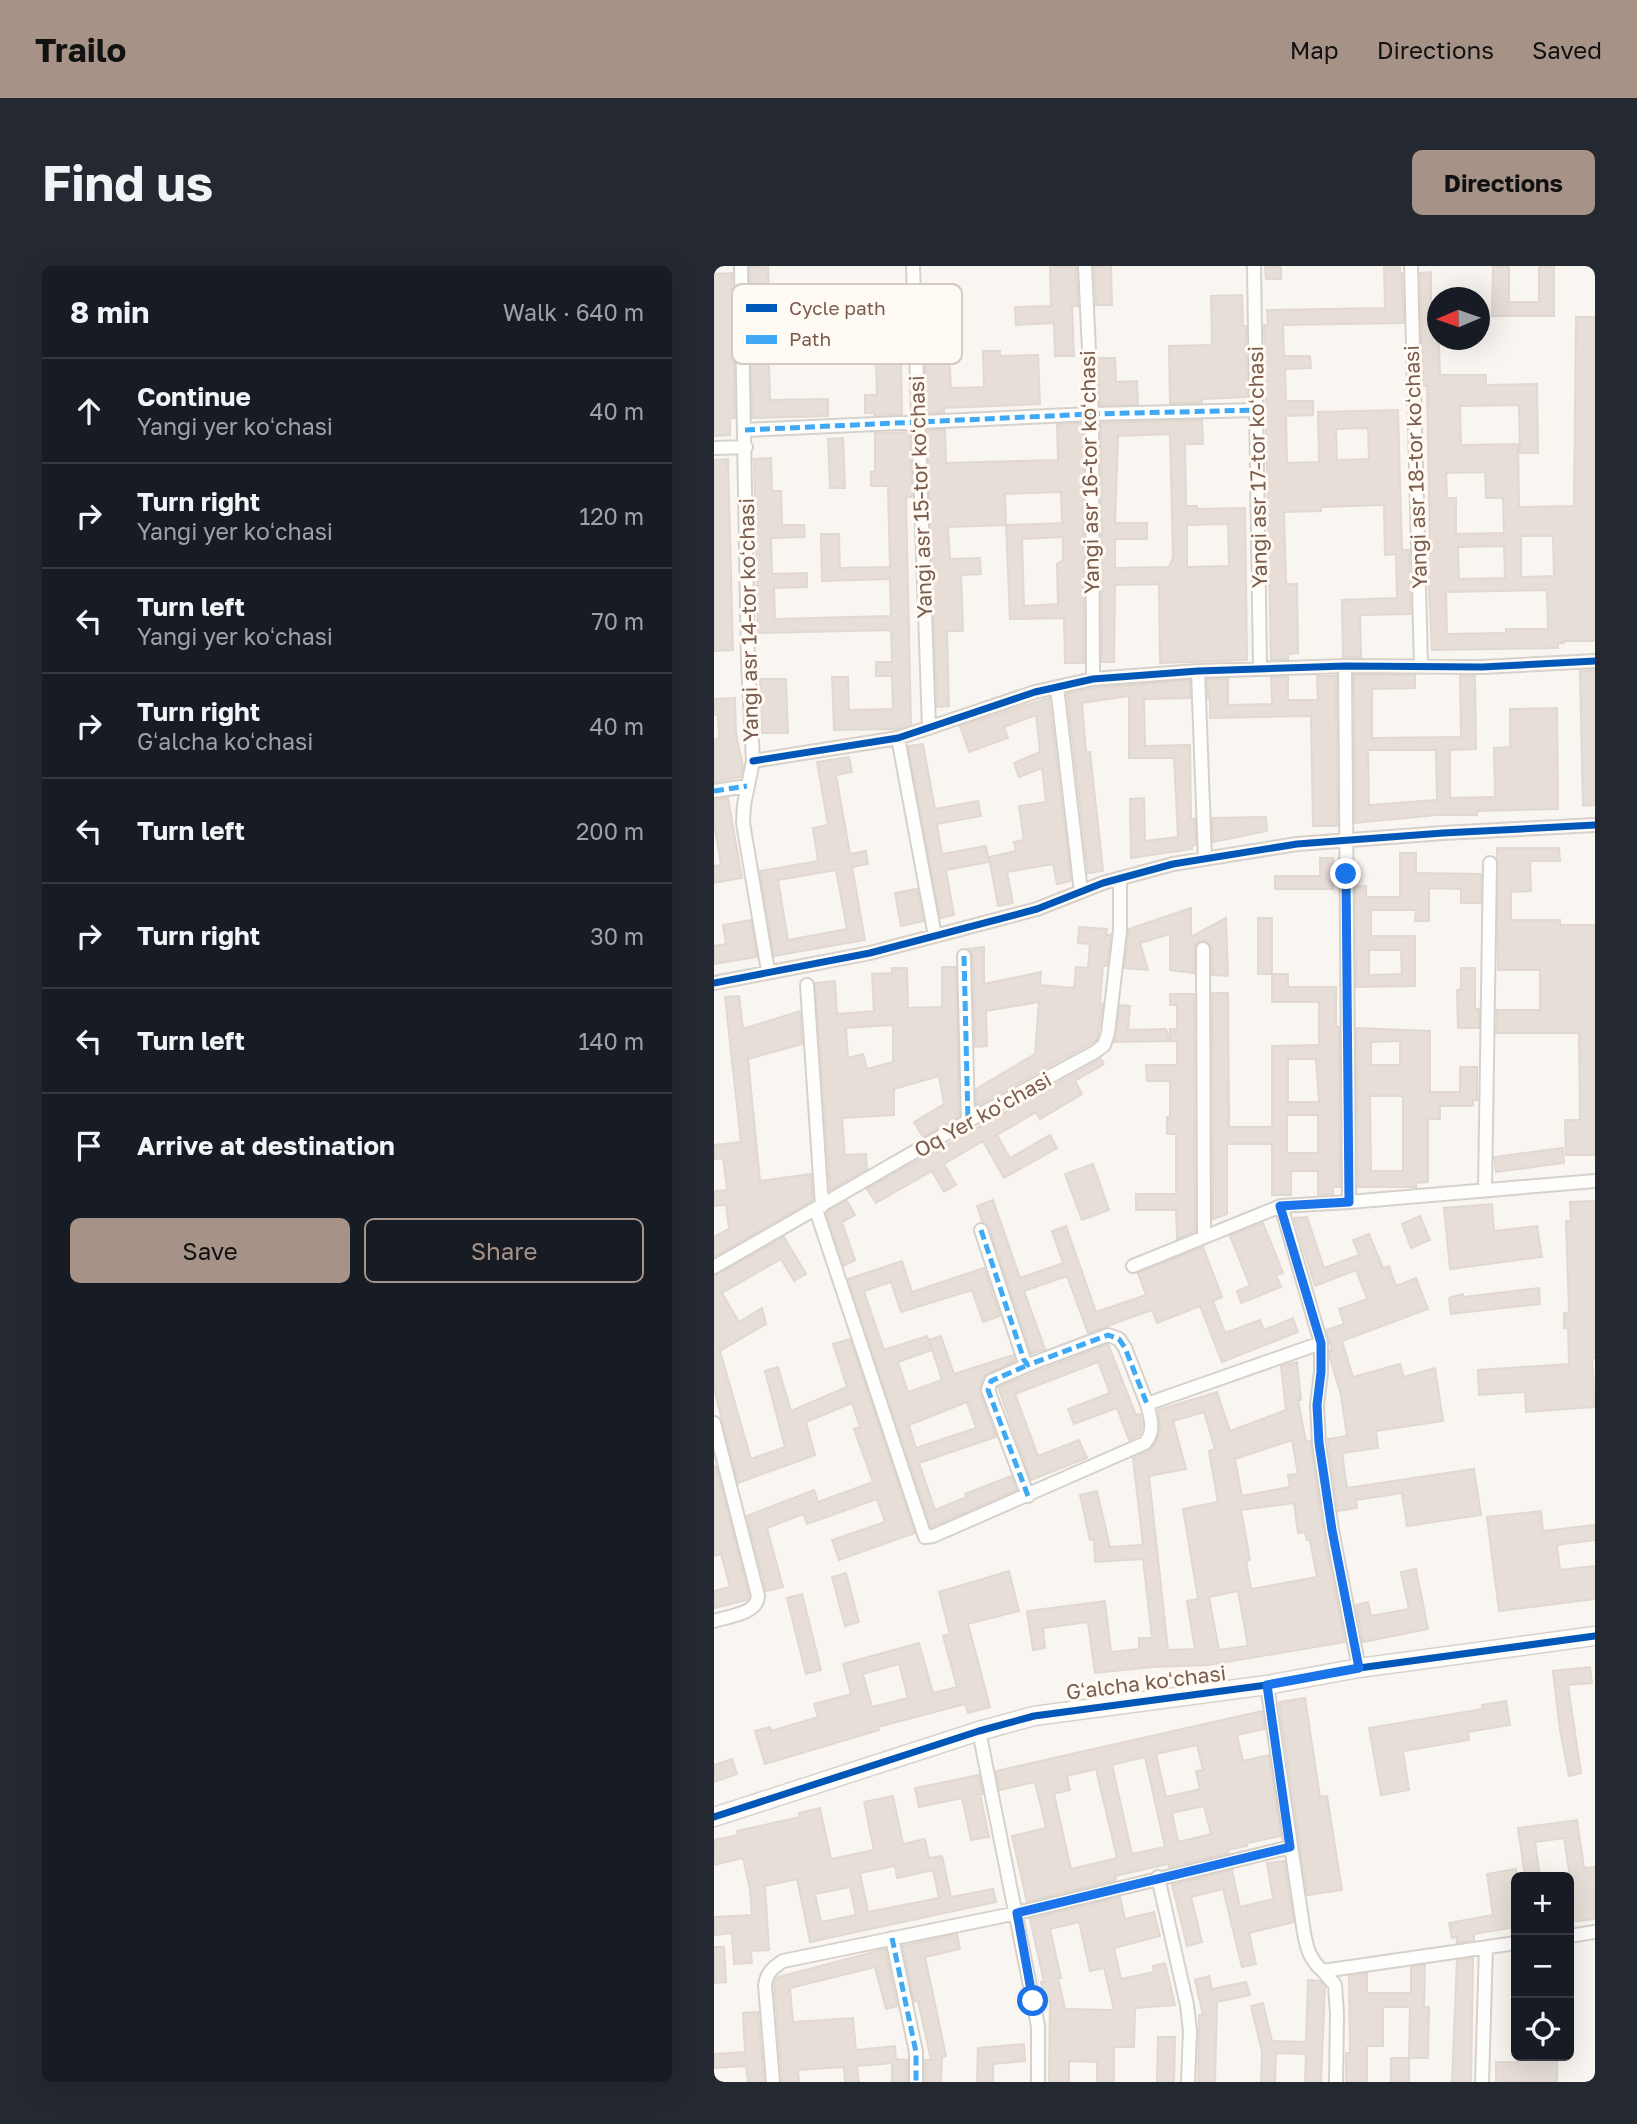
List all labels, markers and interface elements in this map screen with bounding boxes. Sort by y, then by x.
text: Trailo [35,30,126,69]
text: Map [1290,35,1339,64]
text: Directions [1377,35,1494,64]
text: Saved [1532,35,1602,64]
button: Directions [1412,150,1595,215]
text: Find us [42,153,213,212]
legend [732,284,962,364]
north arrow [1427,287,1490,350]
text: 8 min [70,294,149,330]
text: Cycle path [789,296,886,319]
text: Walk · 640 m [503,298,644,326]
text: Path [789,327,831,350]
street label: Yangi asr 18-tor koʻchasi [1398,345,1432,589]
street label: Yangi asr 17-tor koʻchasi [1242,346,1272,588]
street label: Yangi asr 16-tor koʻchasi [1074,350,1104,594]
street label: Yangi asr 15-tor koʻchasi [903,375,937,619]
text: Continue [137,381,251,412]
icon: ahead [70,392,108,430]
text: 40 m [590,397,644,425]
text: Yangi yer koʻchasi [137,412,333,440]
text: Turn right [137,486,260,517]
icon: right [70,497,108,535]
street label: Yangi asr 14-tor koʻchasi [733,498,763,742]
text: 120 m [579,502,644,530]
text: Yangi yer koʻchasi [137,517,333,545]
text: Turn left [137,591,245,622]
icon: left [70,602,108,640]
text: 70 m [591,607,644,635]
text: Yangi yer koʻchasi [137,622,333,650]
text: Turn right [137,696,260,727]
icon: right [70,707,108,745]
text: 40 m [590,712,644,740]
text: Gʻalcha koʻchasi [137,727,313,755]
icon: left [70,812,108,850]
text: Turn left [137,815,245,846]
text: 200 m [576,817,644,845]
route end [1330,858,1361,889]
icon: right [70,917,108,955]
text: Turn right [137,920,260,951]
text: 30 m [590,922,644,950]
icon: left [70,1022,108,1060]
text: Turn left [137,1025,245,1056]
text: 140 m [578,1027,644,1055]
street label: Oq Yer koʻchasi [909,1066,1056,1163]
icon: arrive [70,1127,108,1165]
text: Arrive at destination [137,1130,395,1161]
button: Save [70,1218,350,1283]
button: Share [364,1218,644,1283]
street label: Gʻalcha koʻchasi [1064,1659,1227,1705]
map controls [1511,1872,1574,2061]
button: + [1511,1872,1574,1935]
button: − [1511,1935,1574,1998]
route start [1017,1985,1048,2016]
button: locate [1511,1998,1574,2061]

